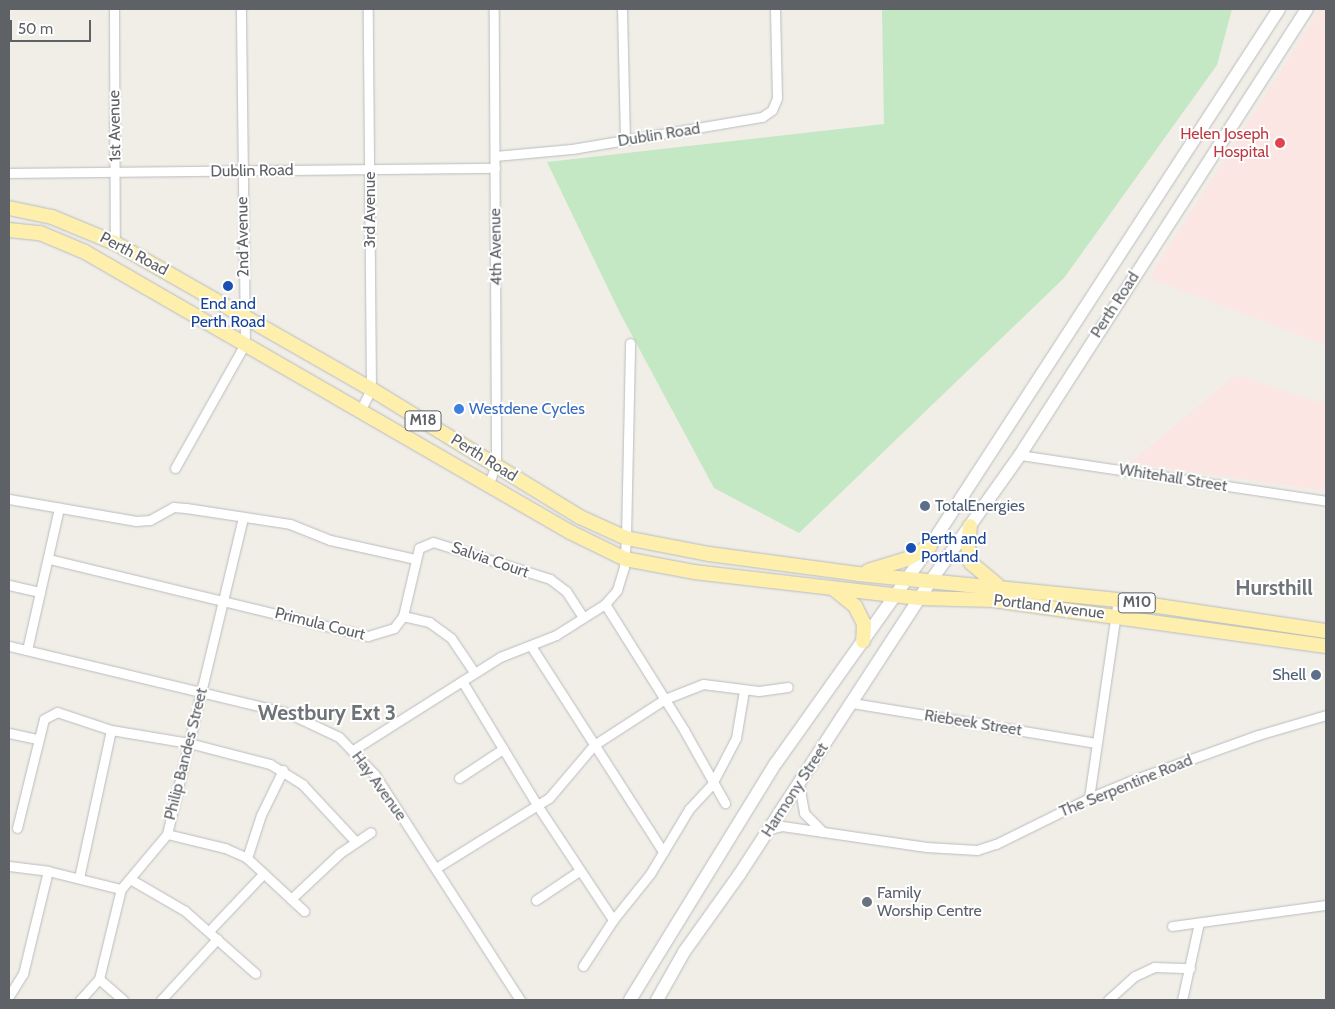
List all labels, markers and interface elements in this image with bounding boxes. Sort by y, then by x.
scale bar [12,10,94,42]
text: 50 m [18,20,53,38]
street label: 1st Avenue [105,90,125,162]
street label: Dublin Road [616,119,702,151]
place label: Helen Joseph Hospital [1180,124,1269,162]
marker: Helen Joseph Hospital [1273,136,1287,150]
street label: Dublin Road [210,161,294,181]
street label: 3rd Avenue [360,172,380,248]
street label: 2nd Avenue [233,197,253,277]
street label: 4th Avenue [486,208,506,286]
street label: Perth Road [97,228,171,280]
street label: Perth Road [1087,269,1143,341]
marker: End and Perth Road [222,280,234,292]
place label: End and Perth Road [191,294,265,332]
place label: Westdene Cycles [469,399,585,419]
marker: Westdene Cycles [453,403,465,415]
road number: M18 [404,408,442,434]
street label: Perth Road [447,430,521,486]
street label: Whitehall Street [1117,460,1229,496]
place label: TotalEnergies [935,496,1025,516]
marker: TotalEnergies [919,500,931,512]
place label: Perth and Portland [921,529,986,567]
street label: Salvia Court [449,538,531,582]
marker: Perth and Portland [905,542,917,554]
district label: Hursthill [1235,575,1313,601]
road number: M10 [1117,590,1157,616]
street label: Portland Avenue [992,591,1106,623]
street label: Primula Court [273,604,367,644]
place label: Shell [1272,665,1306,685]
marker: Shell [1310,669,1322,681]
street label: Philip Bandes Street [160,686,212,822]
district label: Westbury Ext 3 [258,700,396,726]
street label: Riebeek Street [923,706,1023,740]
street label: Harmony Street [757,739,833,841]
street label: Hay Avenue [347,748,411,824]
street label: The Serpentine Road [1057,751,1195,821]
place label: Family Worship Centre [877,883,982,921]
marker: Family Worship Centre [861,896,873,908]

